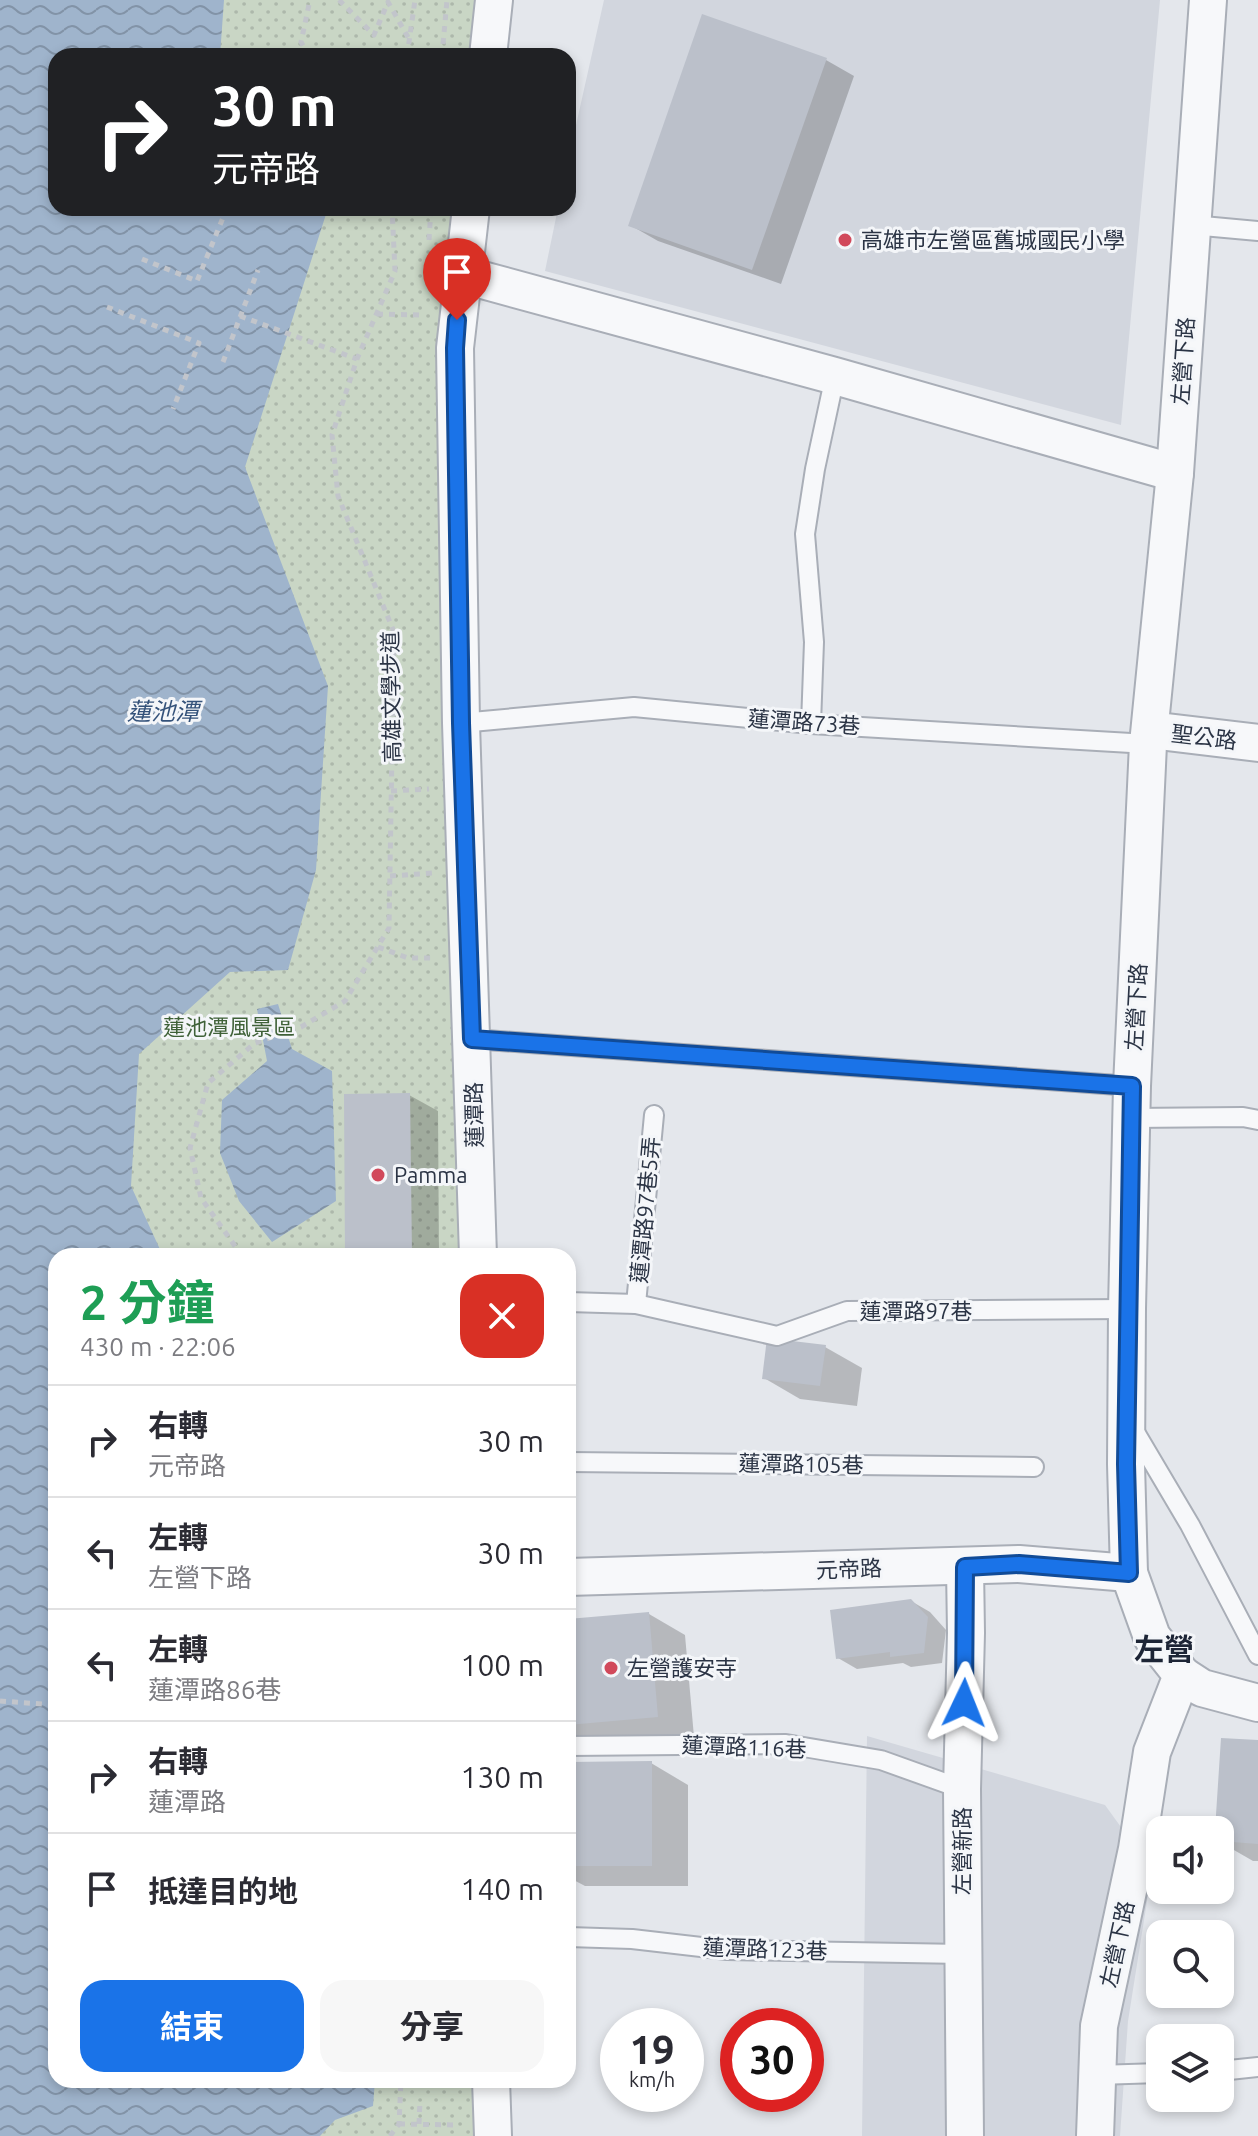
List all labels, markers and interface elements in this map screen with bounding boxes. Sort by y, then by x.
text: 30 m [212,74,337,137]
icon: right [80,80,184,184]
text: 元帝路 [212,148,320,189]
place label: 高雄市左營區舊城國民小學 [861,227,1125,252]
marker: 高雄市左營區舊城國民小學 [836,231,854,249]
pin [423,238,491,320]
icon: arrive [435,250,479,294]
street label: 左營下路 [1167,316,1198,406]
street label: 高雄文學步道 [377,631,404,763]
water label: 蓮池潭 [127,698,203,725]
street label: 蓮潭路73巷 [747,705,861,738]
street label: 聖公路 [1170,720,1238,753]
street label: 左營下路 [1121,962,1150,1052]
park label: 蓮池潭風景區 [163,1014,295,1039]
street label: 蓮潭路 [460,1082,487,1148]
street label: 蓮潭路97巷5弄 [626,1136,663,1284]
place label: Pamma [394,1162,468,1187]
marker: Pamma [369,1166,387,1184]
button: close [460,1274,544,1358]
text: 2 分鐘 [80,1275,214,1329]
street label: 蓮潭路97巷 [860,1298,972,1323]
text: 430 m · 22:06 [80,1332,236,1361]
text: 右轉 [148,1408,208,1442]
icon: right [80,1419,124,1463]
text: 30 m [477,1424,544,1458]
street label: 蓮潭路105巷 [738,1450,864,1477]
text: 元帝路 [148,1451,226,1480]
text: 左轉 [148,1520,208,1554]
icon: left [80,1531,124,1575]
text: 30 m [477,1536,544,1570]
street label: 元帝路 [816,1555,882,1582]
text: 左營下路 [148,1563,252,1592]
text: 左轉 [148,1632,208,1666]
district label: 左營 [1134,1632,1194,1666]
icon: left [80,1643,124,1687]
text: 100 m [460,1648,544,1682]
place label: 左營護安寺 [627,1655,737,1680]
marker: 左營護安寺 [602,1659,620,1677]
position arrow [922,1661,1006,1745]
text: 蓮潭路86巷 [148,1675,281,1704]
street label: 蓮潭路116巷 [681,1732,807,1761]
text: 右轉 [148,1744,208,1778]
icon: right [80,1755,124,1799]
text: 130 m [460,1760,544,1794]
text: 蓮潭路 [148,1787,226,1816]
street label: 左營新路 [949,1807,974,1895]
map controls [1146,1816,1234,2112]
button: sound [1146,1816,1234,1904]
icon: arrive [80,1867,124,1911]
text: 140 m [460,1872,544,1906]
text: 抵達目的地 [148,1874,298,1908]
street label: 左營下路 [1095,1898,1138,1990]
button: search [1146,1920,1234,2008]
street label: 蓮潭路123巷 [702,1934,828,1963]
button: 結束 [80,1980,304,2072]
button: 分享 [320,1980,544,2072]
speed limit sign: 30 [720,2008,824,2112]
button: layers [1146,2024,1234,2112]
text: 19 [629,2027,675,2072]
text: km/h [629,2068,675,2091]

